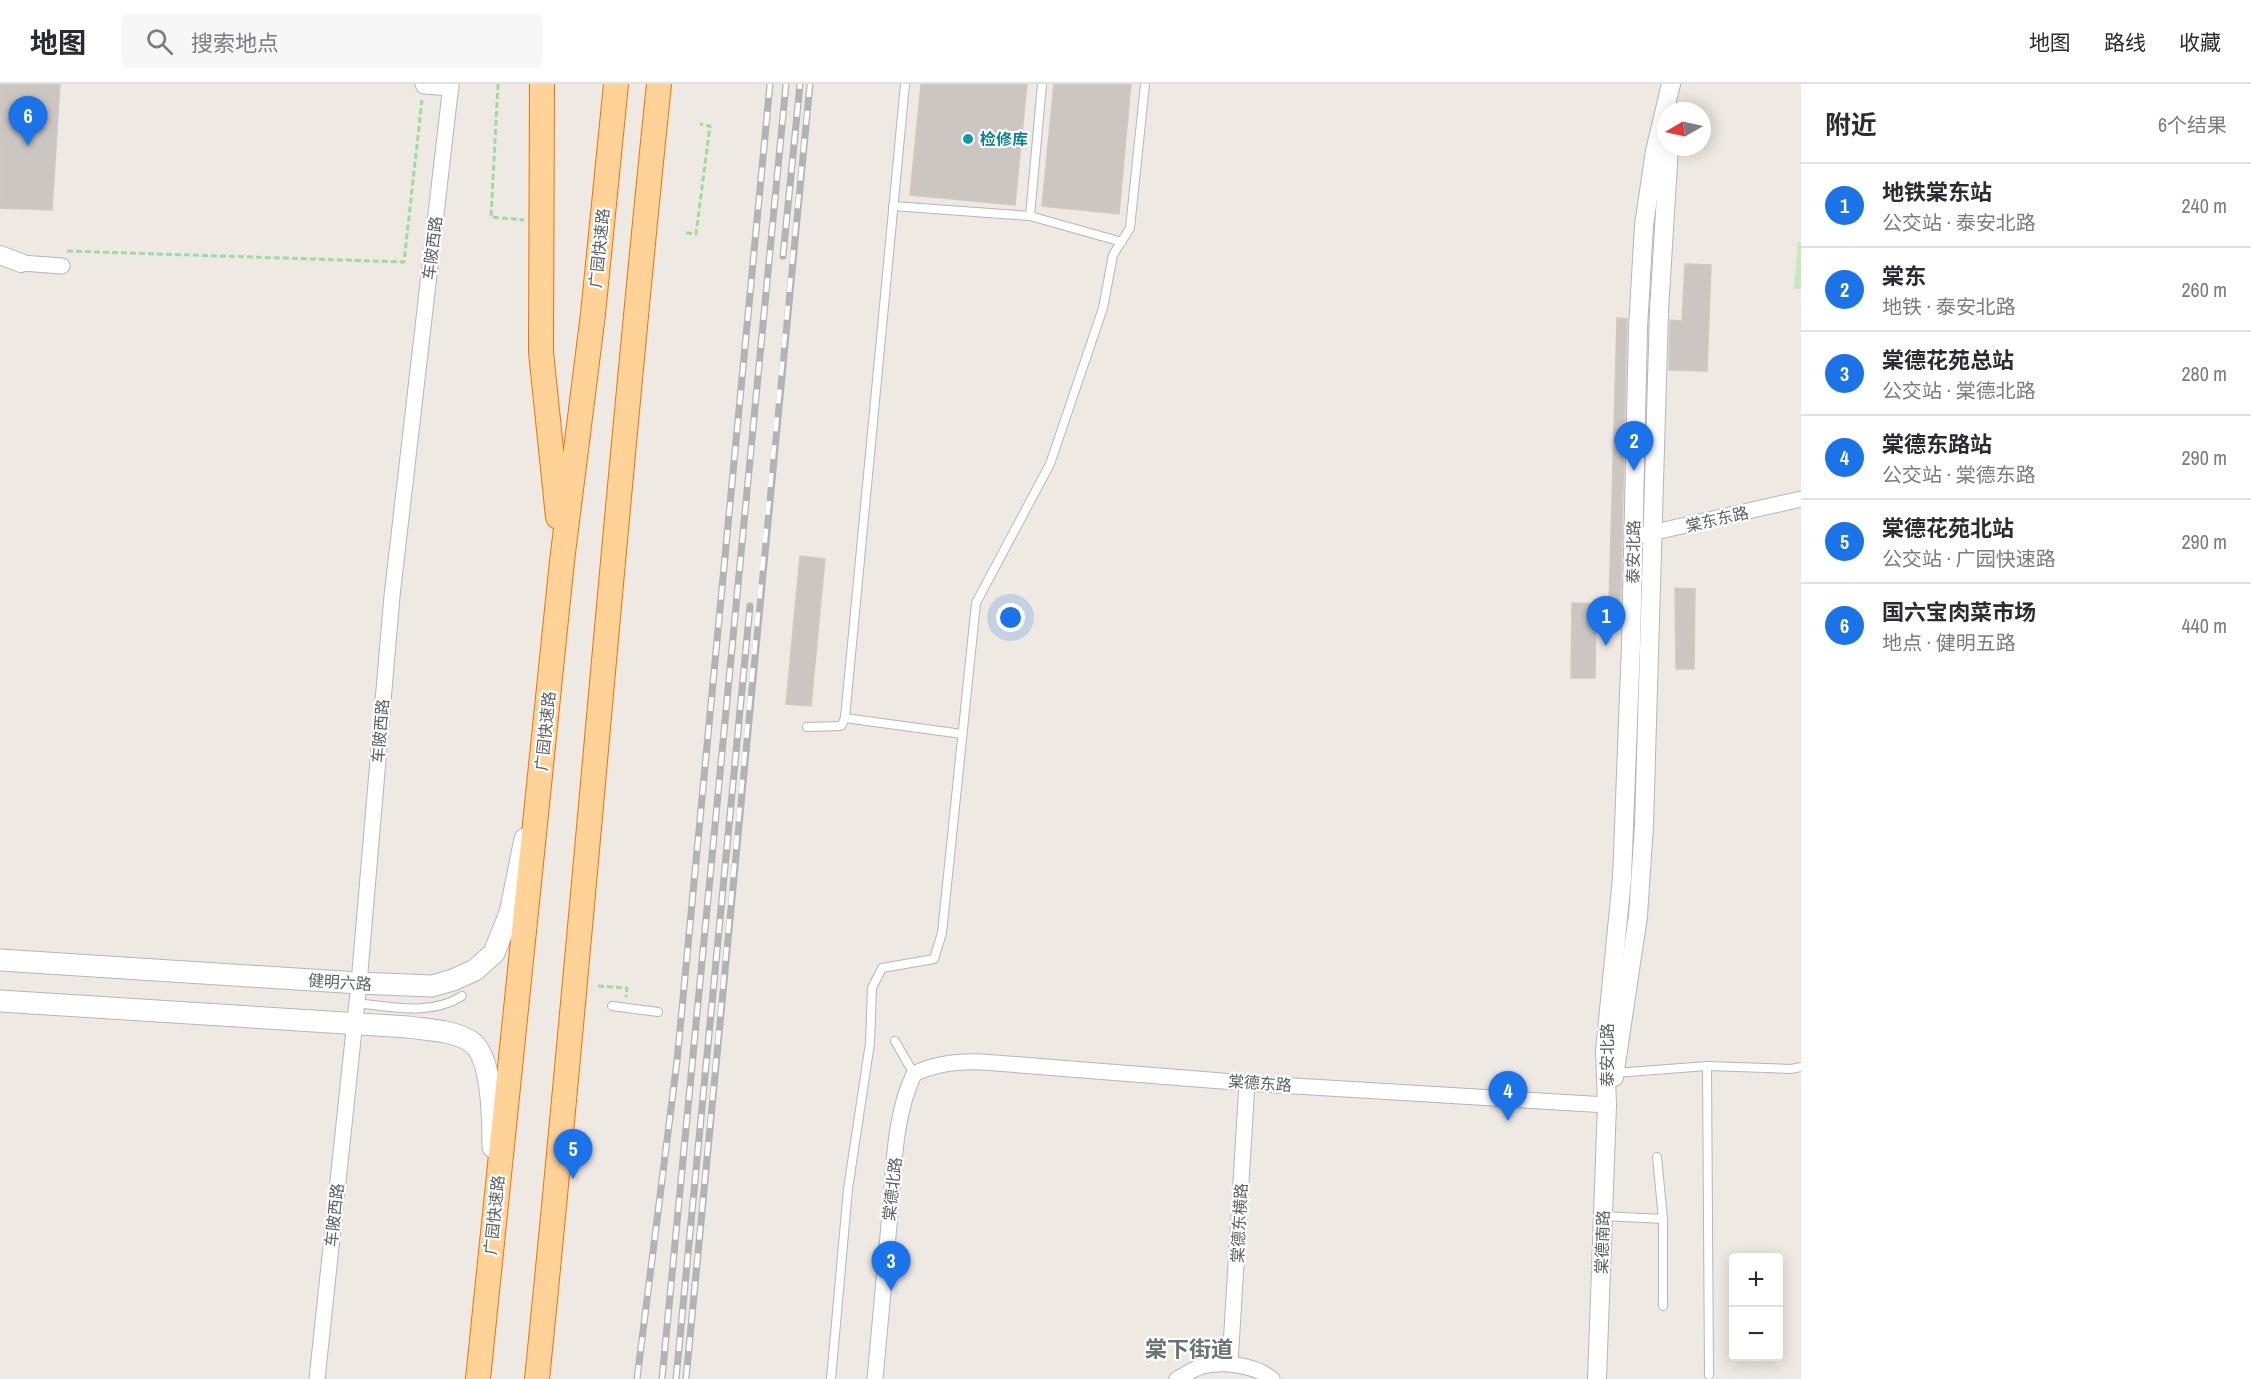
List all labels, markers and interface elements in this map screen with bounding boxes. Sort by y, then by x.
search box [122,14,542,68]
text: 地图 [30,24,86,62]
icon: search [143,25,176,58]
text: 搜索地点 [191,28,279,58]
text: 地图 [2029,28,2071,57]
text: 路线 [2104,28,2146,57]
text: 收藏 [2179,28,2221,57]
pin: 6 [9,97,48,146]
north arrow [1657,102,1711,156]
text: 附近 [1825,107,1877,142]
text: 6个结果 [2158,111,2227,138]
place label: 检修库 [980,128,1028,150]
marker: 检修库 [961,132,975,146]
text: 地铁棠东站 [1882,177,1992,207]
text: 1 [1840,192,1849,219]
text: 240 m [2181,192,2227,219]
street label: 广园快速路 [584,207,614,289]
text: 公交站 · 泰安北路 [1882,209,2036,236]
street label: 车陂西路 [417,215,447,281]
text: 棠东 [1882,261,1926,291]
text: 2 [1840,276,1849,303]
text: 260 m [2181,276,2227,303]
text: 地铁 · 泰安北路 [1882,293,2016,320]
text: 棠德花苑总站 [1882,345,2014,375]
text: 3 [1840,360,1849,387]
text: 280 m [2181,360,2227,387]
text: 公交站 · 棠德北路 [1882,377,2036,404]
pin: 2 [1614,422,1654,471]
text: 棠德东路站 [1882,429,1992,459]
text: 4 [1840,444,1849,471]
text: 290 m [2181,444,2227,471]
text: 公交站 · 棠德东路 [1882,461,2036,488]
street label: 棠东东路 [1683,501,1751,537]
text: 棠德花苑北站 [1882,513,2014,543]
street label: 泰安北路 [1621,520,1645,584]
text: 5 [1840,528,1849,555]
text: 290 m [2181,528,2227,555]
text: 公交站 · 广园快速路 [1882,545,2056,572]
pin: 1 [1586,596,1626,646]
text: 国六宝肉菜市场 [1882,597,2036,627]
your location [996,603,1025,632]
text: 6 [1840,612,1849,639]
text: 440 m [2181,612,2227,639]
text: 地点 · 健明五路 [1882,629,2016,656]
street label: 广园快速路 [530,690,560,772]
street label: 车陂西路 [366,698,394,764]
street label: 健明六路 [307,969,373,995]
street label: 泰安北路 [1596,1023,1618,1087]
street label: 棠德东路 [1227,1070,1293,1096]
pin: 4 [1488,1072,1528,1121]
pin: 5 [554,1130,592,1179]
street label: 棠德北路 [878,1156,906,1222]
street label: 广园快速路 [479,1174,509,1256]
street label: 车陂西路 [320,1182,348,1248]
street label: 棠德东横路 [1226,1182,1252,1264]
street label: 棠德南路 [1590,1210,1614,1274]
pin: 3 [872,1242,910,1291]
map controls [1729,1253,1783,1361]
button: + [1729,1253,1783,1307]
button: − [1729,1307,1783,1361]
district label: 棠下街道 [1145,1334,1233,1364]

